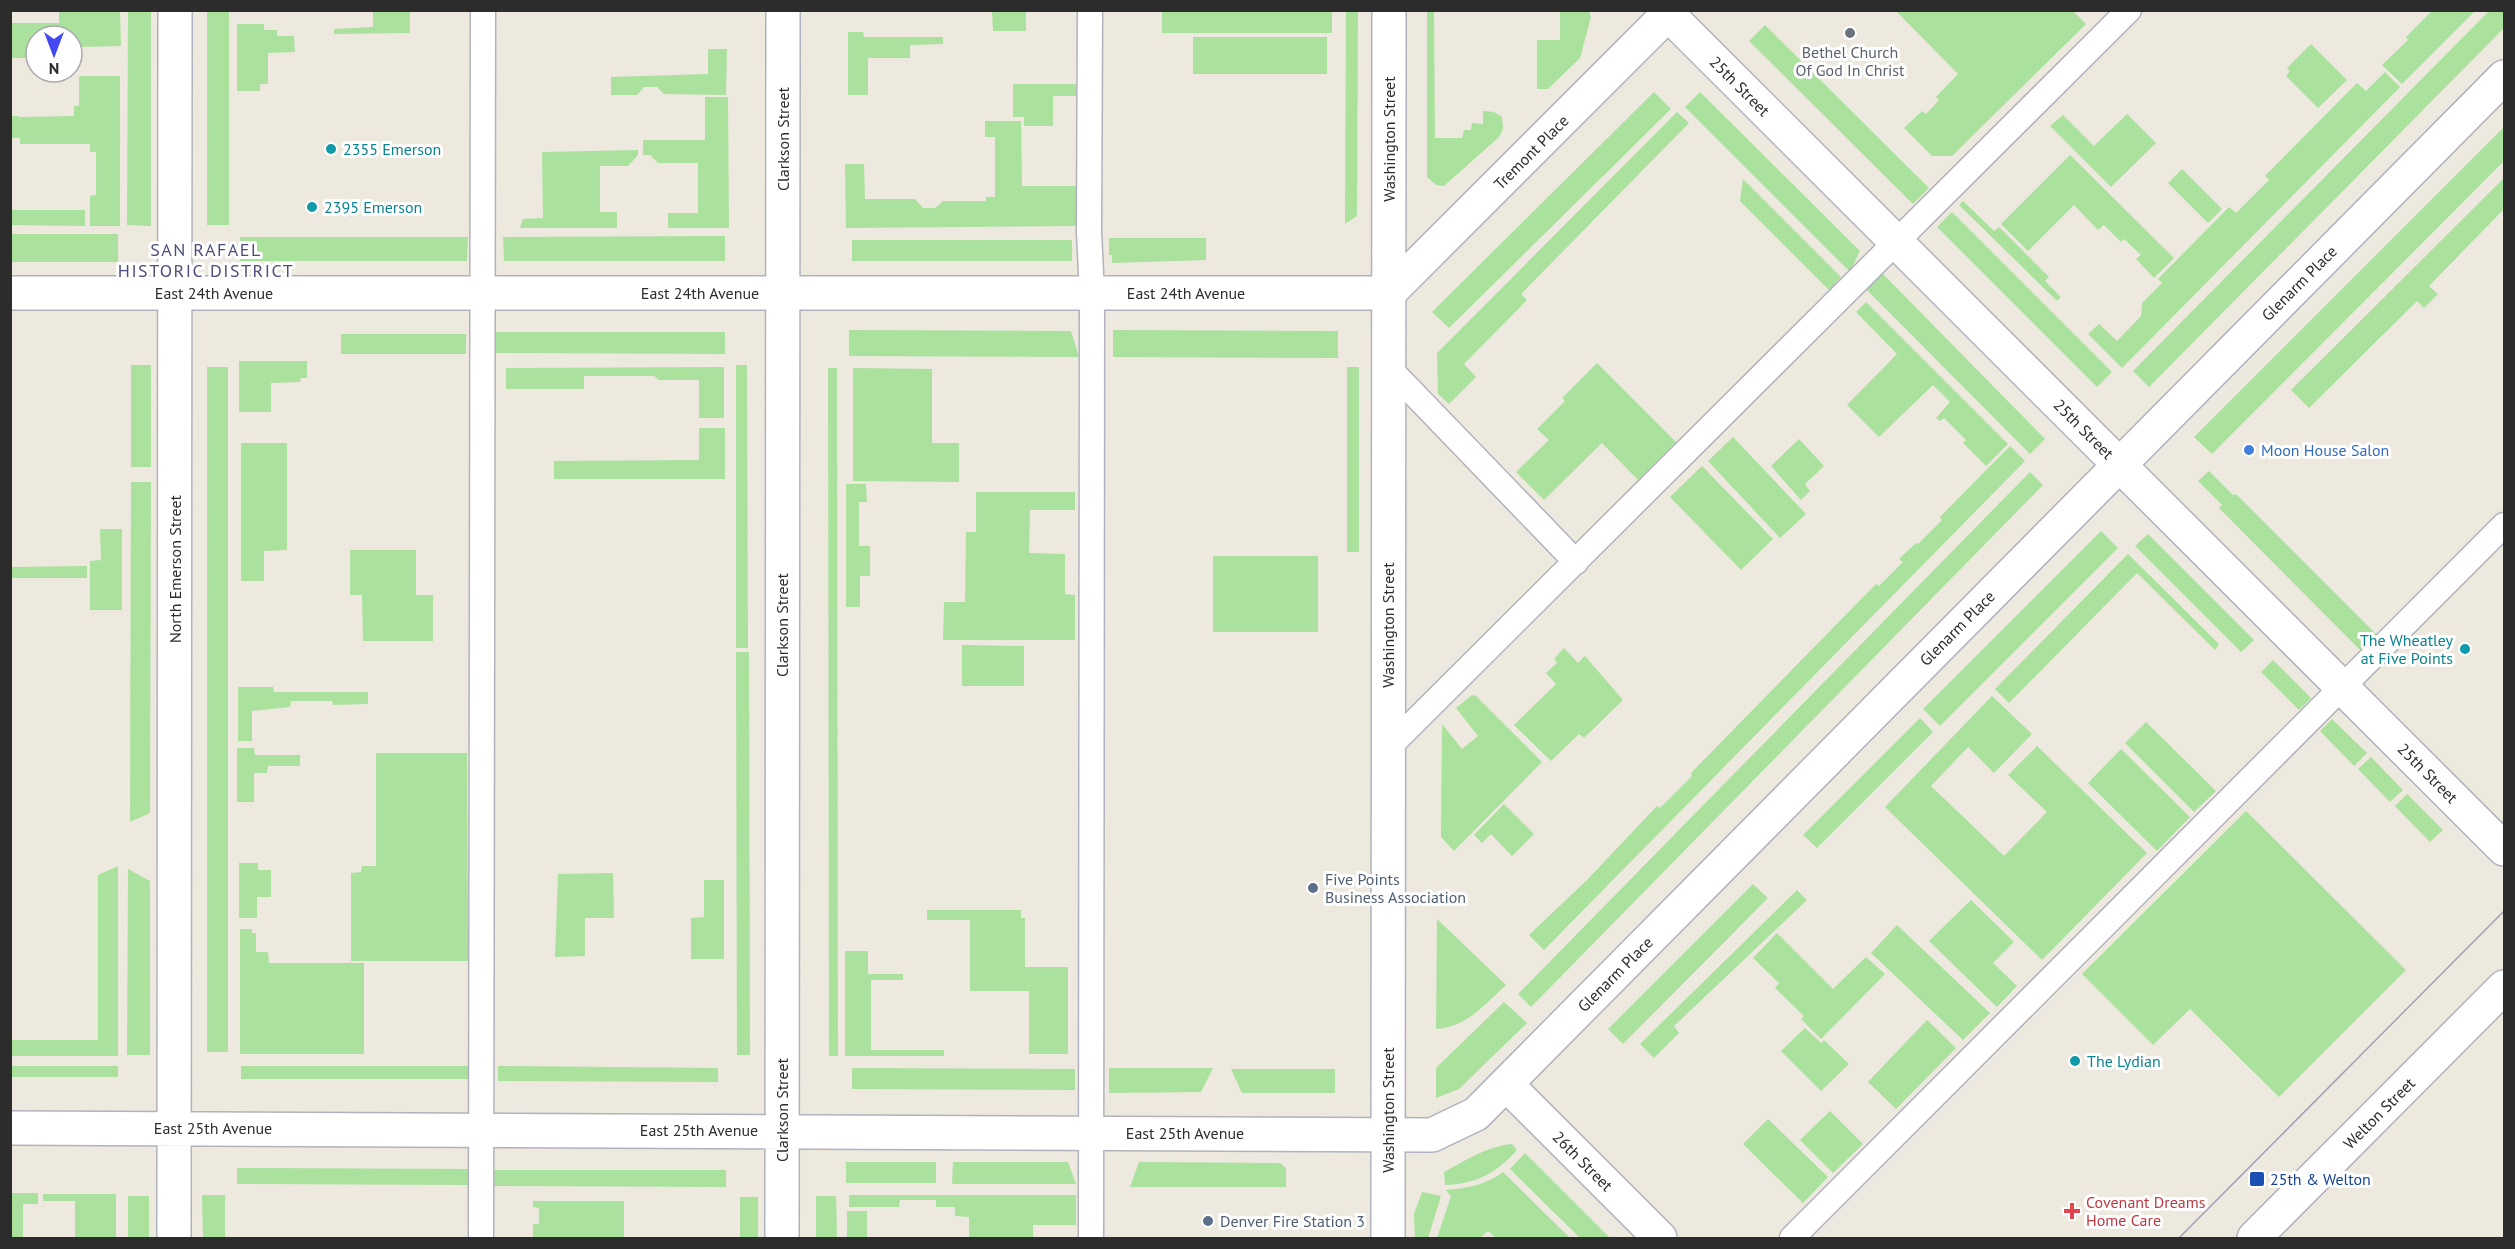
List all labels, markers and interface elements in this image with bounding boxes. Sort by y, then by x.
north arrow [24,24,84,84]
marker: Bethel Church Of God In Christ [1843,26,1857,40]
place label: Bethel Church Of God In Christ [1795,42,1905,80]
street label: 25th Street [1706,52,1775,121]
text: N [49,59,59,79]
street label: Washington Street [1379,76,1399,202]
street label: Clarkson Street [773,86,793,191]
street label: Tremont Place [1490,111,1572,193]
place label: 2355 Emerson [343,139,441,159]
marker: 2355 Emerson [324,142,338,156]
place label: 2395 Emerson [324,197,422,217]
marker: 2395 Emerson [305,200,319,214]
district label: SAN RAFAEL HISTORIC DISTRICT [118,238,294,282]
street label: Glenarm Place [2257,241,2341,325]
street label: East 24th Avenue [155,283,273,303]
street label: East 24th Avenue [641,283,759,303]
street label: East 24th Avenue [1127,283,1245,303]
street label: 25th Street [2050,395,2119,464]
place label: Moon House Salon [2261,440,2389,460]
marker: Moon House Salon [2242,443,2256,457]
street label: North Emerson Street [165,494,185,643]
street label: Washington Street [1378,562,1398,688]
street label: Clarkson Street [772,572,792,677]
street label: Glenarm Place [1915,586,1999,670]
place label: The Wheatley at Five Points [2360,630,2454,668]
marker: The Wheatley at Five Points [2458,642,2472,656]
street label: 25th Street [2394,739,2463,808]
place label: Five Points Business Association [1325,869,1466,907]
marker: Five Points Business Association [1306,881,1320,895]
street label: Glenarm Place [1573,932,1657,1016]
street label: Washington Street [1378,1047,1398,1173]
place label: The Lydian [2087,1051,2161,1071]
marker: The Lydian [2068,1054,2082,1068]
street label: Clarkson Street [772,1057,792,1162]
street label: Welton Street [2339,1073,2419,1153]
street label: East 25th Avenue [154,1118,272,1138]
street label: East 25th Avenue [640,1120,758,1140]
street label: East 25th Avenue [1126,1123,1244,1143]
street label: 26th Street [1549,1127,1618,1196]
place label: 25th & Welton [2270,1169,2371,1189]
marker: 25th & Welton [2248,1170,2266,1188]
place label: Covenant Dreams Home Care [2086,1192,2206,1230]
marker: Covenant Dreams Home Care [2063,1202,2081,1220]
place label: Denver Fire Station 3 [1220,1211,1365,1231]
marker: Denver Fire Station 3 [1201,1214,1215,1228]

